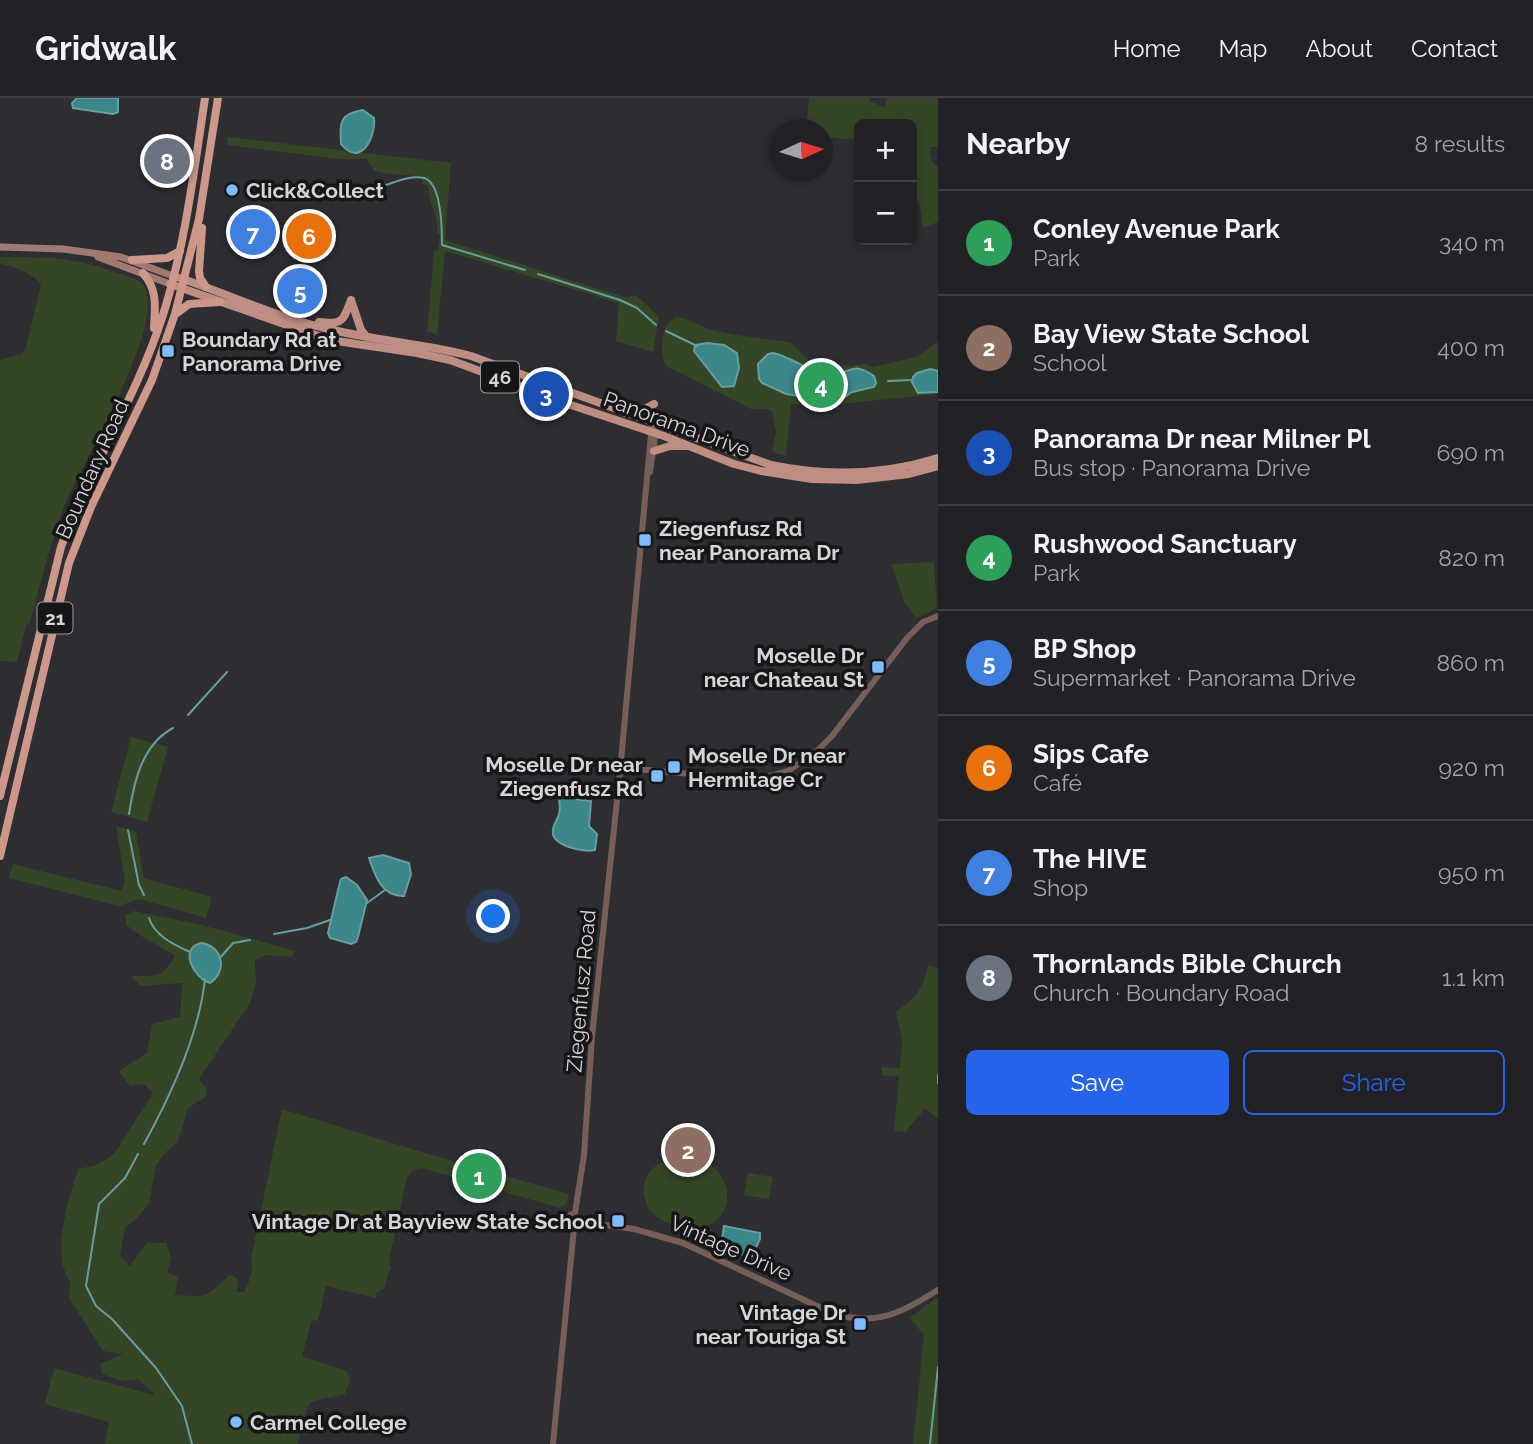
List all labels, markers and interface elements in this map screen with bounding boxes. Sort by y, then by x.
text: Gridwalk [35,29,176,68]
text: Home [1113,34,1181,63]
text: Map [1219,34,1267,63]
text: About [1305,34,1373,63]
text: Contact [1411,34,1498,63]
north arrow [770,119,833,182]
map controls [854,119,917,245]
button: + [854,119,917,182]
text: Nearby [966,126,1070,161]
text: 8 results [1414,130,1505,157]
pin: 8 [144,135,190,187]
place label: Click&Collect [246,178,384,203]
marker: Click&Collect [224,182,240,198]
button: − [854,182,917,245]
pin: 7 [230,206,276,258]
pin: 6 [286,210,332,262]
text: Conley Avenue Park [1033,214,1280,244]
text: 1 [983,229,995,256]
text: 340 m [1439,229,1505,256]
text: Park [1033,244,1080,271]
pin: 5 [277,265,323,317]
text: Bay View State School [1033,319,1309,349]
place label: Boundary Rd at Panorama Drive [182,327,342,376]
text: 2 [983,334,995,361]
text: 400 m [1437,334,1505,361]
marker: Boundary Rd at Panorama Drive [160,343,176,359]
text: School [1033,349,1107,376]
pin: 4 [798,359,844,411]
road number: 46 [481,362,519,392]
pin: 3 [523,368,569,420]
street label: Panorama Drive [600,386,754,462]
street label: Boundary Road [50,396,134,542]
text: Panorama Dr near Milner Pl [1033,424,1371,454]
text: 3 [983,439,995,466]
text: 690 m [1437,439,1505,466]
text: Bus stop · Panorama Drive [1033,454,1310,481]
place label: Ziegenfusz Rd near Panorama Dr [659,516,839,565]
text: Rushwood Sanctuary [1033,529,1297,559]
marker: Ziegenfusz Rd near Panorama Dr [637,532,653,548]
text: 4 [982,544,996,571]
text: 820 m [1438,544,1505,571]
text: Park [1033,559,1080,586]
road number: 21 [38,603,72,634]
text: BP Shop [1033,634,1136,664]
place label: Moselle Dr near Chateau St [704,643,864,692]
text: 5 [983,649,995,676]
text: 860 m [1436,649,1505,676]
marker: Moselle Dr near Chateau St [870,659,886,675]
text: Supermarket · Panorama Drive [1033,664,1356,691]
text: Sips Cafe [1033,739,1149,769]
place label: Moselle Dr near Hermitage Cr [688,743,846,792]
place label: Moselle Dr near Ziegenfusz Rd [485,752,643,801]
text: 6 [982,754,996,781]
text: 920 m [1438,754,1505,781]
marker: Moselle Dr near Hermitage Cr [666,759,682,775]
marker: Moselle Dr near Ziegenfusz Rd [649,768,665,784]
text: Café [1033,769,1082,796]
text: The HIVE [1033,844,1147,874]
text: 7 [983,859,995,886]
text: 950 m [1438,859,1505,886]
text: Shop [1033,874,1088,901]
your location [476,899,510,933]
street label: Ziegenfusz Road [561,909,601,1073]
text: Thornlands Bible Church [1033,949,1342,979]
text: 8 [982,964,996,991]
text: 1.1 km [1442,964,1505,991]
text: Church · Boundary Road [1033,979,1290,1006]
button: Save [966,1050,1229,1115]
button: Share [1243,1050,1505,1115]
pin: 2 [665,1124,711,1176]
pin: 1 [456,1150,502,1202]
place label: Vintage Dr at Bayview State School [252,1209,604,1234]
street label: Vintage Drive [666,1210,796,1286]
marker: Vintage Dr at Bayview State School [610,1213,626,1229]
place label: Vintage Dr near Touriga St [695,1300,846,1349]
marker: Vintage Dr near Touriga St [852,1316,868,1332]
place label: Carmel College [250,1410,407,1435]
marker: Carmel College [228,1414,244,1430]

